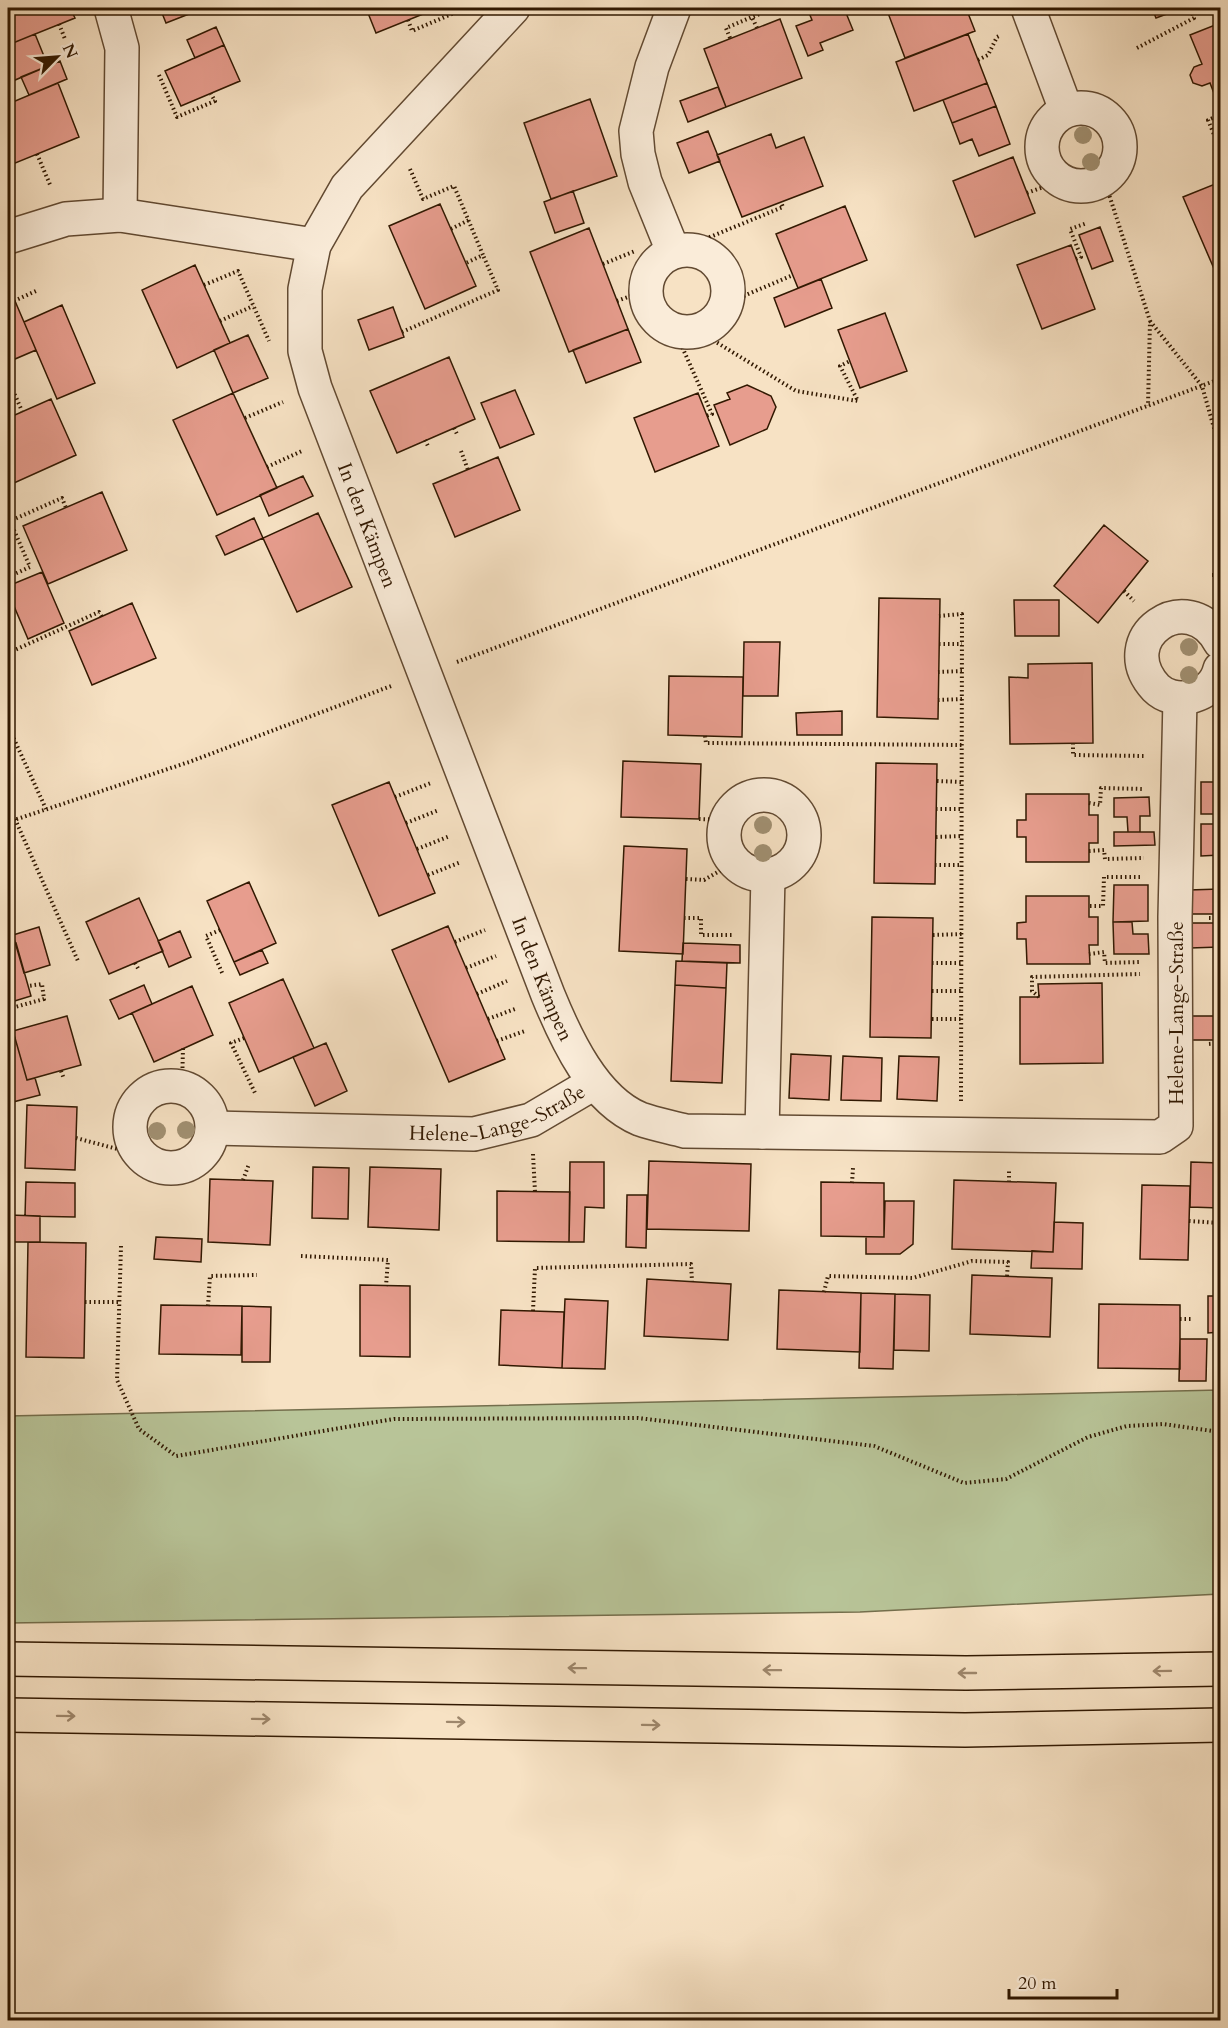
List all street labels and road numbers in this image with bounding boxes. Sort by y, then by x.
street label: In den Kämpen [331,459,404,592]
street label: In den Kämpen [506,912,580,1046]
street label: Helene-Lange-Straße [1163,921,1190,1105]
street label: Helene-Lange-Straße [409,1078,590,1148]

